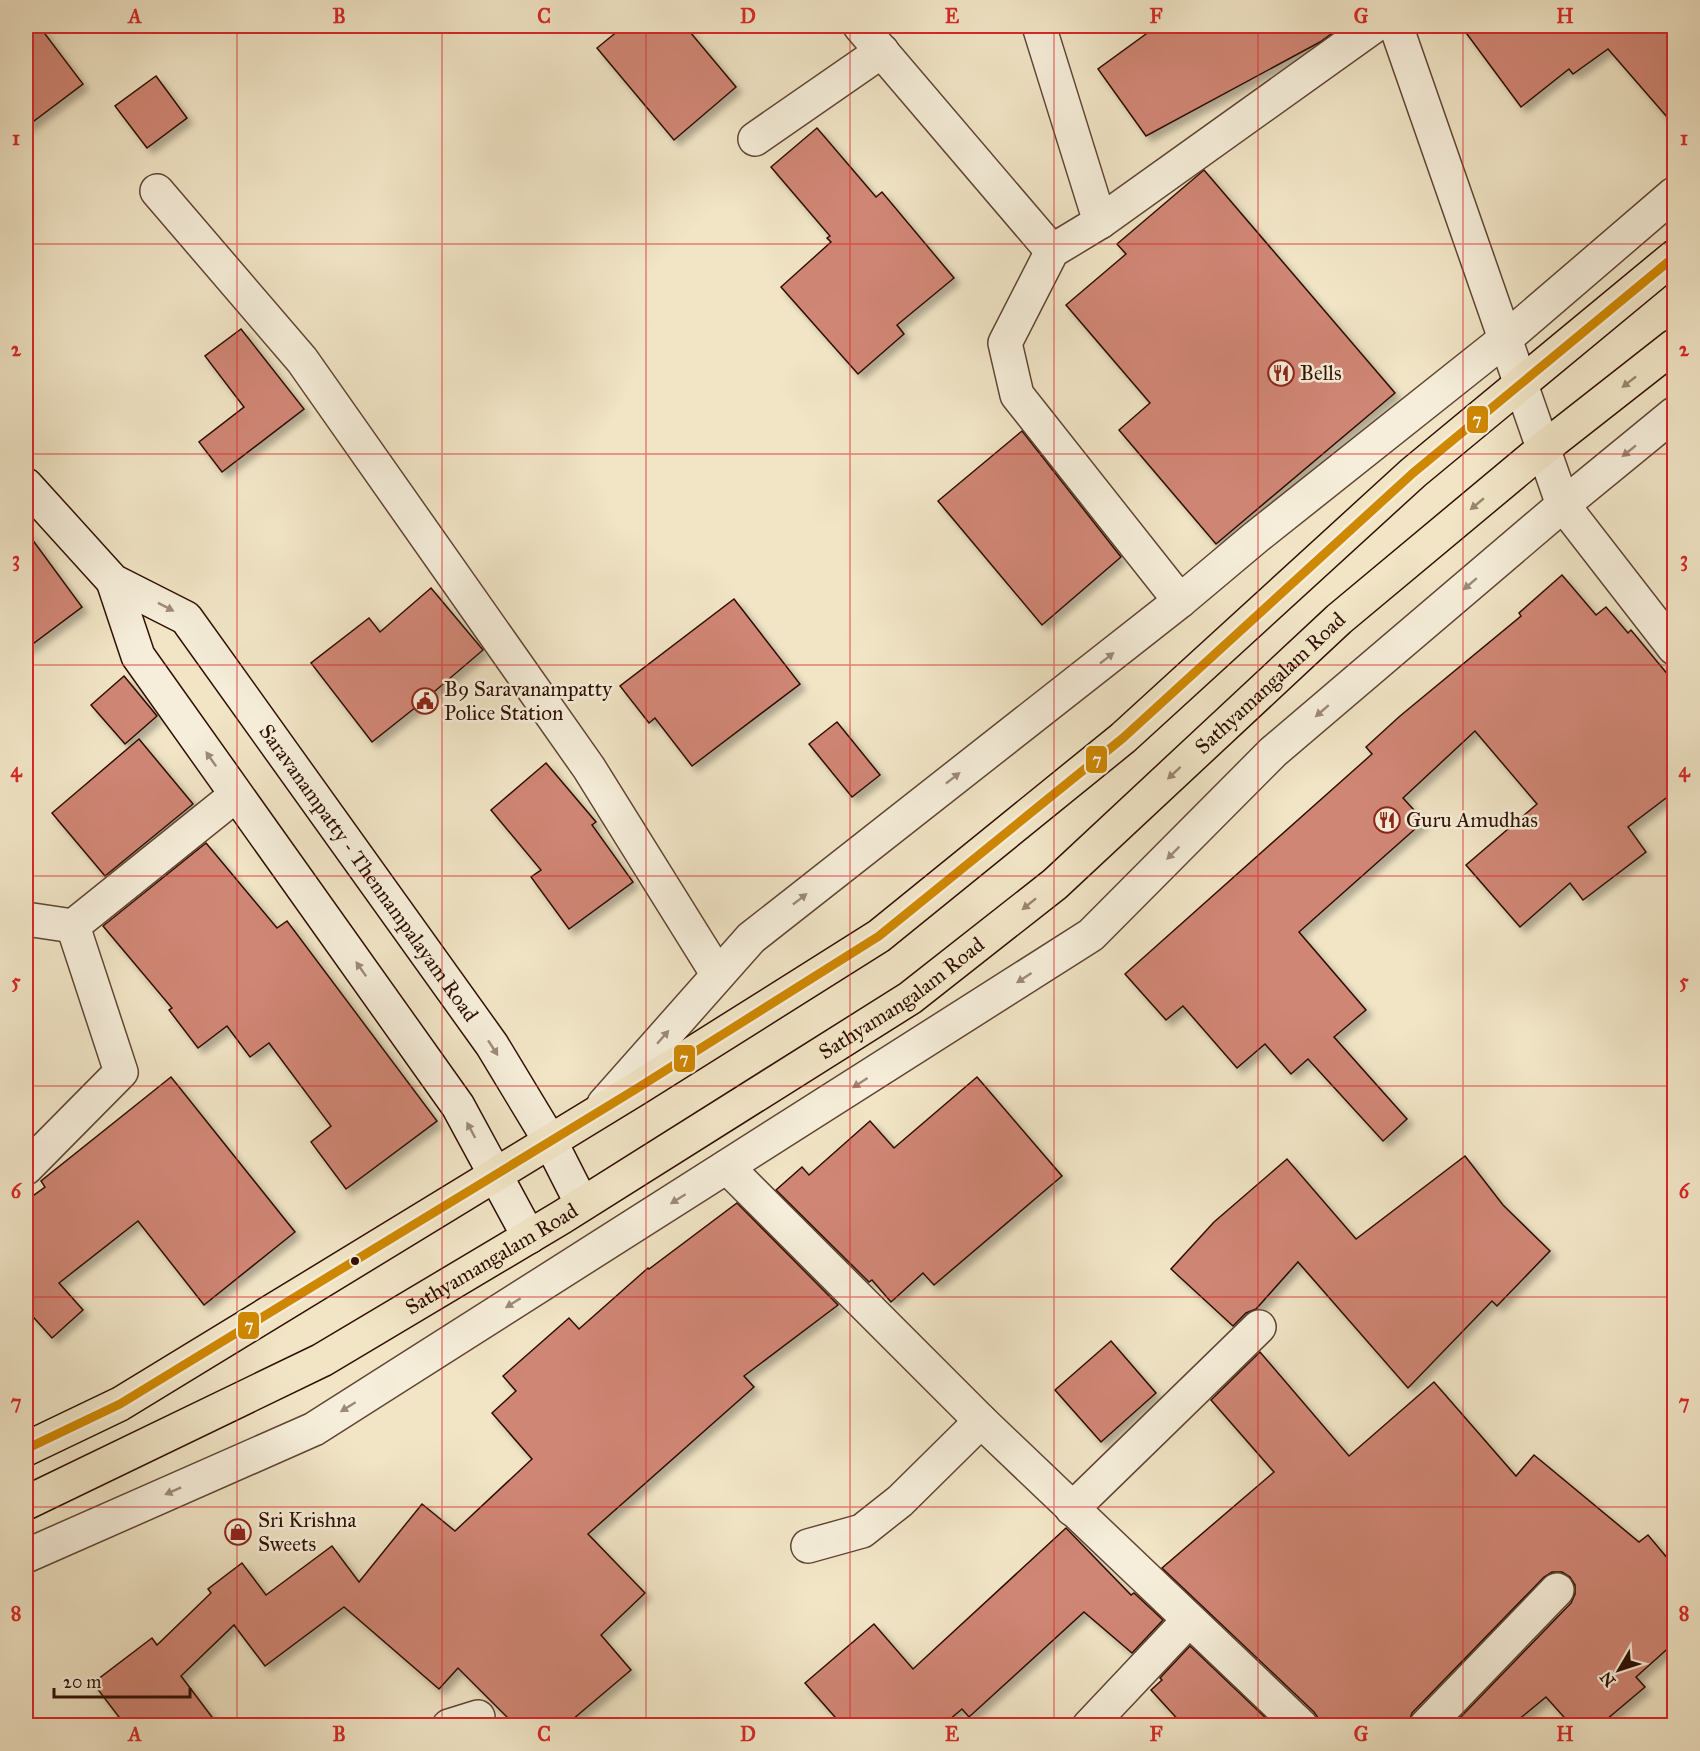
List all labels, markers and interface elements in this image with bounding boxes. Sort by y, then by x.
text: A [126,4,142,28]
text: B [332,4,346,28]
text: C [537,4,551,28]
text: D [740,4,756,28]
text: E [945,4,960,28]
text: F [1149,4,1163,28]
text: G [1354,4,1369,28]
text: H [1556,4,1574,28]
text: 1 [12,126,20,150]
text: 1 [1680,126,1688,150]
text: 2 [11,337,22,361]
text: 2 [1679,337,1690,361]
restaurant icon: Bells [1266,358,1296,388]
place label: Bells [1300,360,1342,386]
one-way arrow [1621,376,1636,388]
line badge: 7 [1466,405,1489,434]
text: 7 [1473,410,1482,429]
one-way arrow [1621,444,1637,457]
one-way arrow [1469,498,1485,511]
text: 3 [12,547,20,572]
text: 3 [1680,547,1688,572]
one-way arrow [1463,577,1478,591]
one-way arrow [157,602,174,612]
street label: Sathyamangalam Road [1189,606,1351,760]
one-way arrow [1098,652,1114,664]
place label: B9 Saravanampatty Police Station [444,676,613,726]
public building icon: B9 Saravanampatty Police Station [410,686,440,716]
one-way arrow [1314,704,1330,717]
street label: Saravanampatty - Thennampalayam Road [253,719,484,1027]
line badge: 7 [1085,745,1108,774]
text: 7 [1093,750,1102,769]
one-way arrow [205,752,217,768]
text: 4 [10,758,22,783]
text: 4 [1678,758,1690,783]
one-way arrow [1166,766,1181,780]
one-way arrow [945,772,960,784]
restaurant icon: Guru Amudhas [1372,805,1402,835]
place label: Guru Amudhas [1406,807,1538,833]
one-way arrow [1165,846,1180,860]
one-way arrow [792,892,808,905]
one-way arrow [1021,897,1037,910]
street label: Sathyamangalam Road [814,931,990,1065]
one-way arrow [355,962,367,978]
text: 5 [11,969,21,993]
text: 5 [1679,969,1689,993]
one-way arrow [1016,972,1032,983]
one-way arrow [656,1030,669,1045]
one-way arrow [487,1040,498,1056]
line badge: 7 [673,1044,696,1073]
text: 7 [680,1049,689,1068]
one-way arrow [852,1077,868,1088]
one-way arrow [466,1122,475,1139]
text: 6 [11,1179,23,1203]
text: 6 [1679,1179,1691,1203]
one-way arrow [669,1193,686,1204]
street label: Sathyamangalam Road [400,1197,583,1320]
unlabelled marker [349,1255,361,1267]
one-way arrow [505,1297,521,1308]
line badge: 7 [237,1311,260,1340]
text: 7 [245,1316,254,1335]
text: 7 [11,1390,22,1414]
text: 7 [1679,1390,1690,1414]
one-way arrow [340,1402,356,1413]
one-way arrow [163,1486,181,1496]
place label: Sri Krishna Sweets [258,1507,356,1557]
shop icon: Sri Krishna Sweets [223,1517,253,1547]
text: 8 [11,1601,21,1625]
text: 8 [1679,1601,1689,1625]
north arrow [1589,1640,1649,1700]
scale bar [54,1661,190,1699]
text: N [1596,1668,1619,1690]
text: 20 m [63,1671,101,1693]
text: A [126,1722,142,1746]
text: B [332,1722,346,1746]
text: C [537,1722,551,1746]
text: D [740,1722,756,1746]
text: E [945,1722,960,1746]
text: F [1149,1722,1163,1746]
text: G [1354,1722,1369,1746]
text: H [1556,1722,1574,1746]

